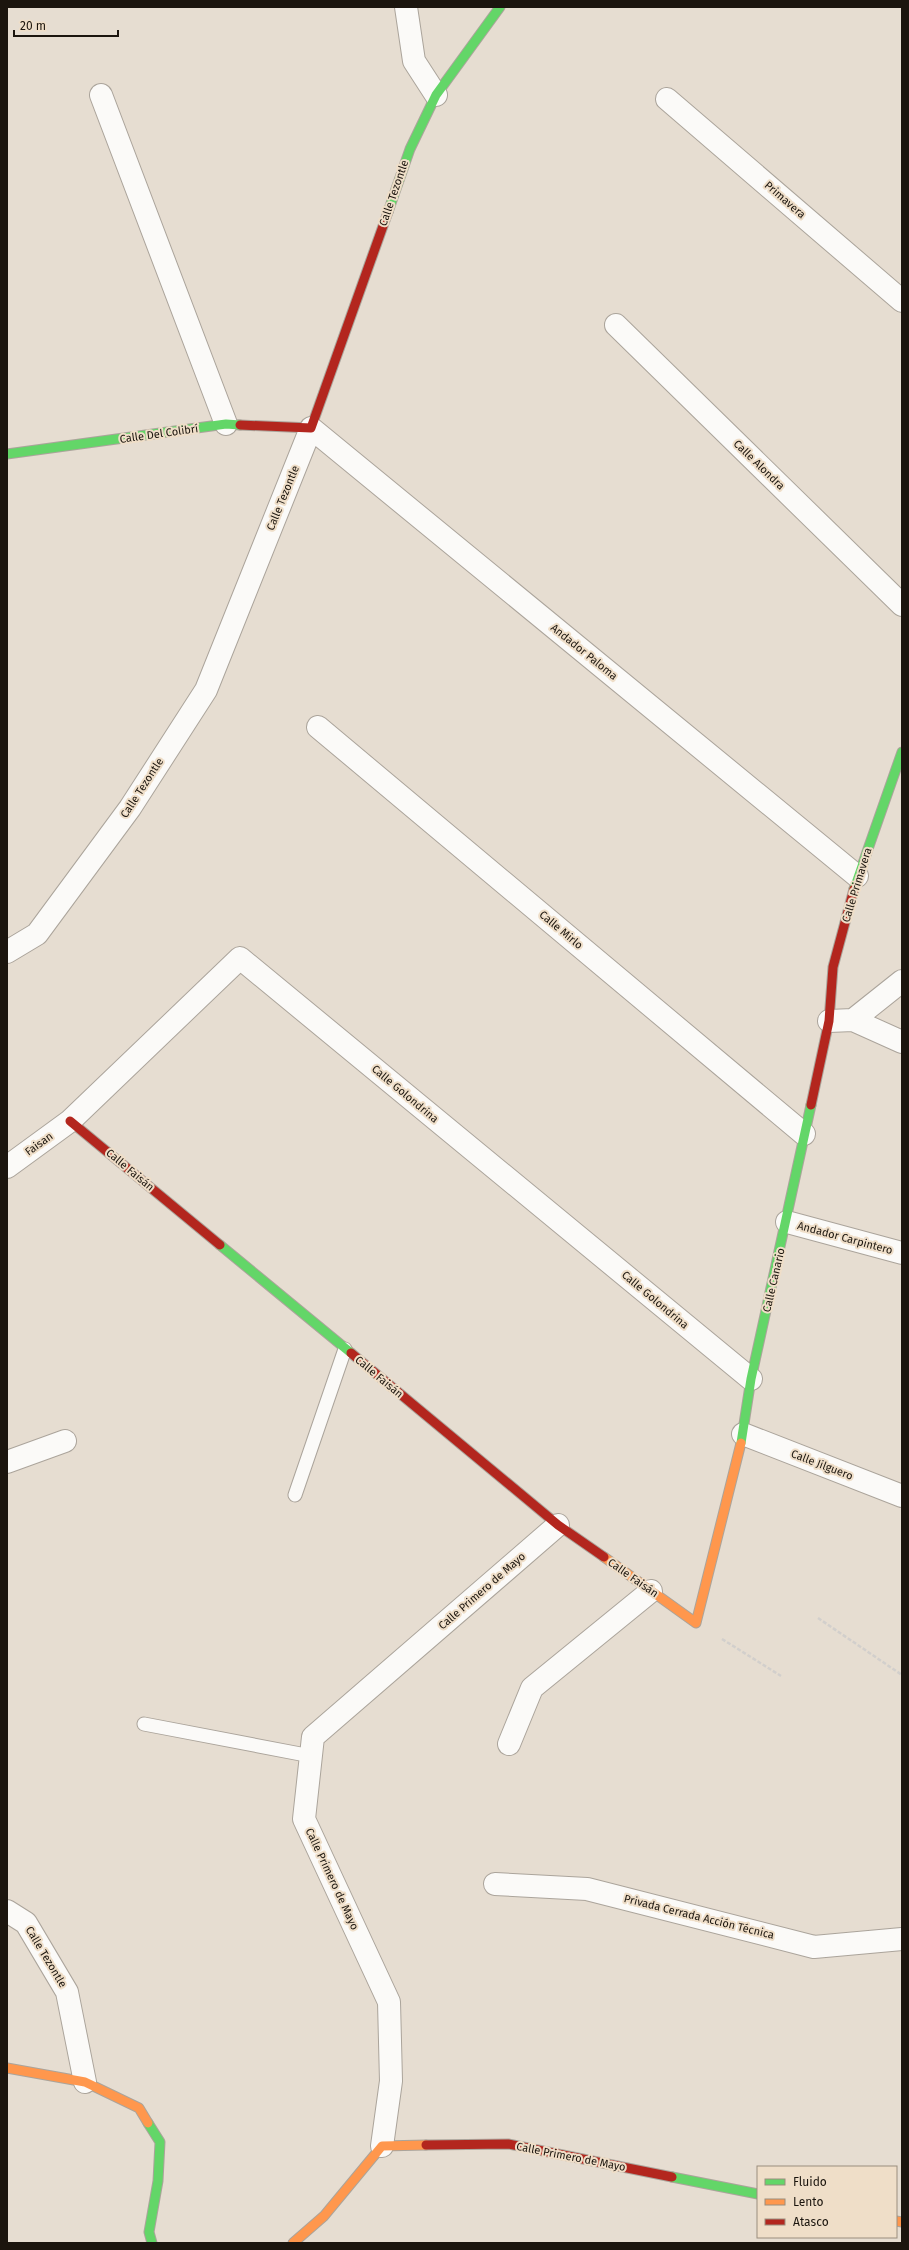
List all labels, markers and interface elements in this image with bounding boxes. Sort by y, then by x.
scale bar [14,12,118,38]
text: 20 m [20,19,46,33]
street label: Calle Tezontle [377,158,411,228]
street label: Primavera [762,179,808,221]
street label: Calle Del Colibrí [119,422,199,446]
street label: Calle Alondra [731,437,787,493]
street label: Calle Tezontle [264,464,302,532]
street label: Andador Paloma [548,621,620,683]
street label: Calle Tezontle [118,756,166,820]
street label: Calle Primavera [839,846,875,924]
street label: Calle Mirlo [537,908,585,952]
street label: Calle Golondrina [369,1062,441,1126]
street label: Faisan [23,1130,55,1158]
street label: Calle Faisán [103,1146,157,1194]
street label: Andador Carpintero [796,1219,894,1257]
street label: Calle Canario [760,1247,788,1313]
street label: Calle Golondrina [619,1268,691,1332]
street label: Calle Faisán [352,1353,406,1401]
street label: Calle Jilguero [789,1447,855,1483]
street label: Calle Primero de Mayo [436,1550,528,1632]
street label: Calle Faisán [605,1556,661,1600]
street label: Calle Primero de Mayo [303,1826,361,1932]
street label: Privada Cerrada Acción Técnica [623,1892,775,1942]
street label: Calle Tezontle [23,1924,69,1990]
street label: Calle Primero de Mayo [515,2140,627,2174]
legend [757,2166,897,2238]
text: Fluido [793,2175,827,2189]
text: Lento [793,2195,823,2209]
text: Atasco [793,2215,829,2229]

